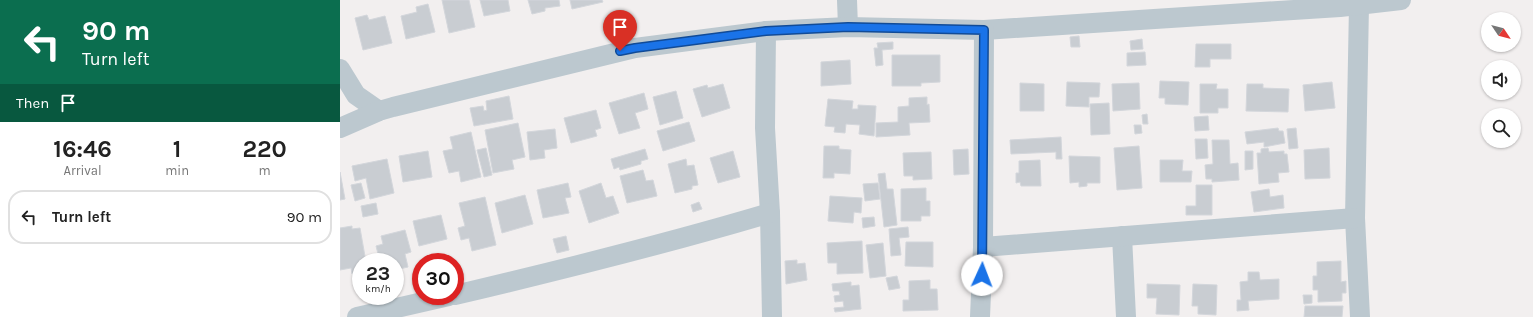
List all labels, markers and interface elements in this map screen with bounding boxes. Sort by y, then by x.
pin [603,10,637,51]
north arrow [1481,12,1521,52]
map controls [1481,12,1521,148]
text: 90 m [82,14,150,47]
icon: left [16,16,68,68]
icon: arrive [609,16,631,38]
text: Turn left [82,48,150,70]
button: sound [1481,60,1521,100]
icon: arrive [57,92,79,114]
text: Then [16,94,49,112]
button: search [1481,108,1521,148]
text: 16:46 [53,135,112,163]
text: 1 [173,135,181,163]
text: 220 [242,135,287,163]
text: Arrival [64,163,102,178]
text: min [165,163,189,178]
text: m [258,163,271,178]
icon: left [18,206,40,228]
text: Turn left [52,208,111,226]
text: 90 m [287,208,322,226]
speed limit sign: 30 [412,253,464,305]
position arrow [961,254,1003,296]
text: 23 [366,262,390,285]
text: km/h [365,283,391,295]

